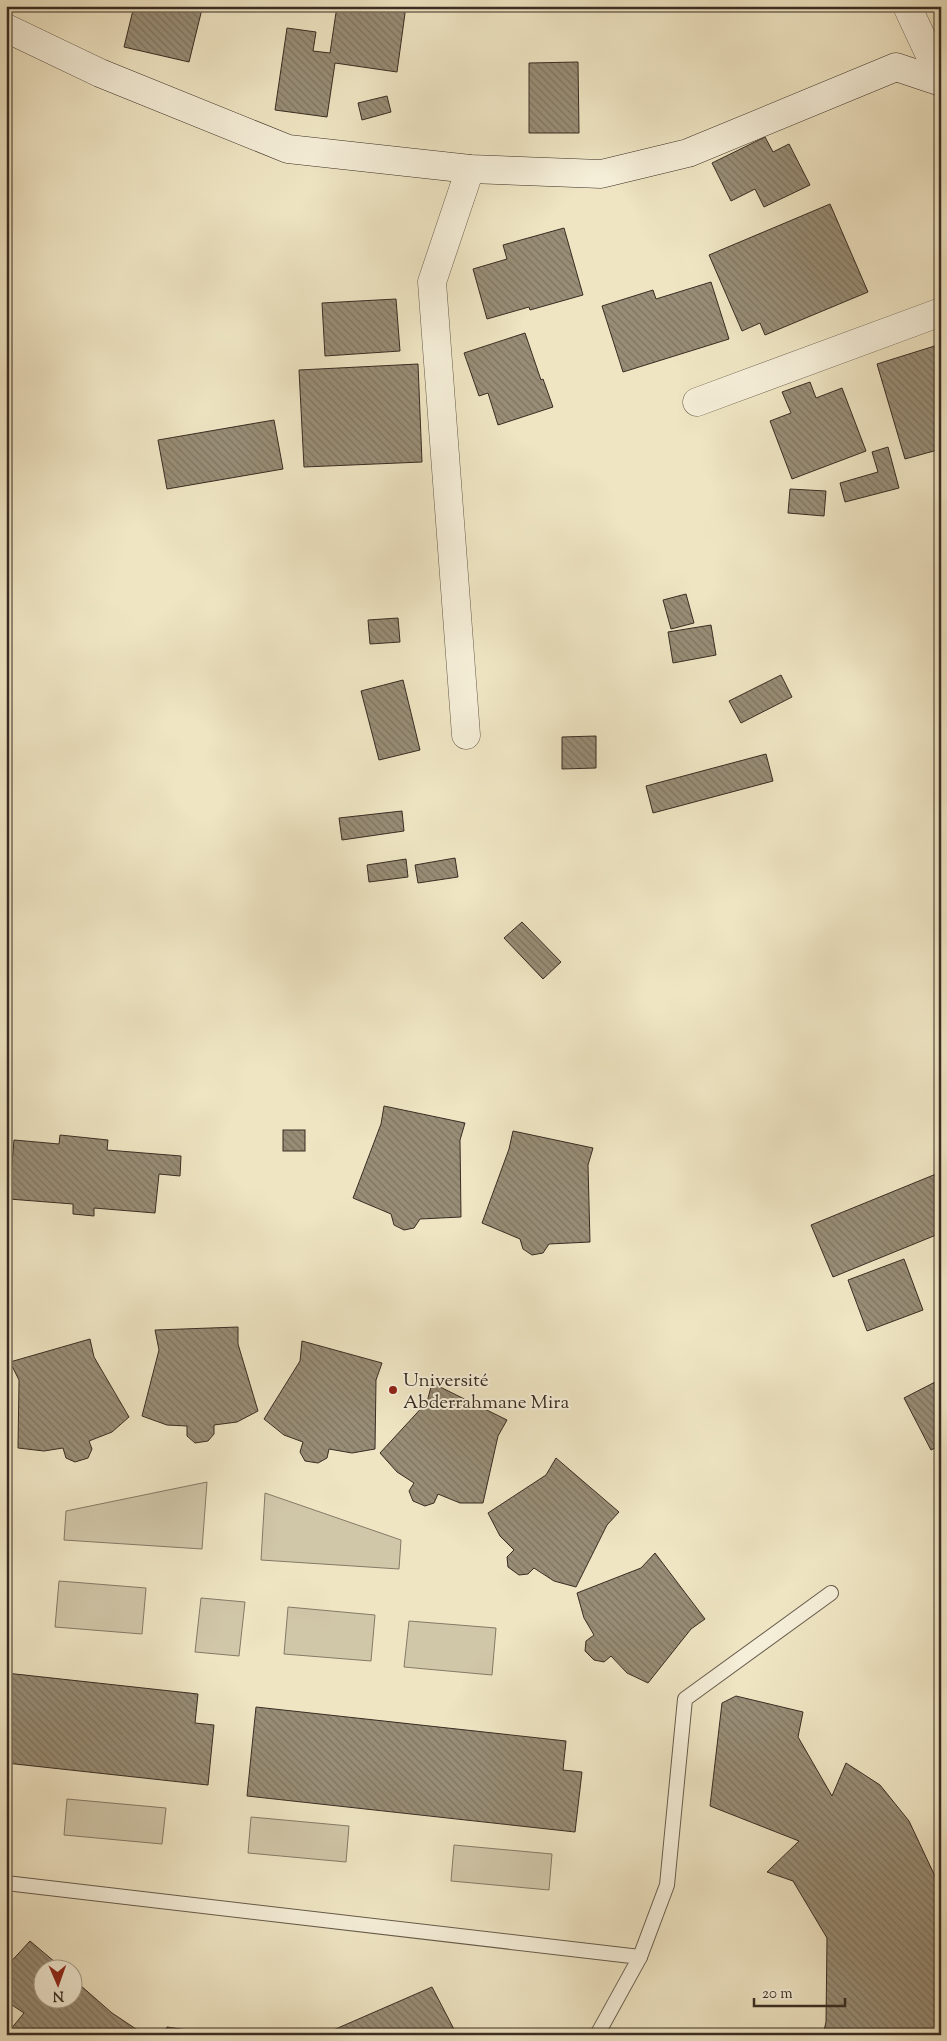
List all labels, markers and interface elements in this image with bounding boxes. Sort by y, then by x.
place label: Université Abderrahmane Mira [403,1368,569,1417]
marker: Université Abderrahmane Mira [387,1384,399,1396]
north arrow [32,1958,82,2008]
scale bar [754,1976,846,2008]
text: 20 m [762,1984,793,2005]
text: N [52,1985,64,2005]

